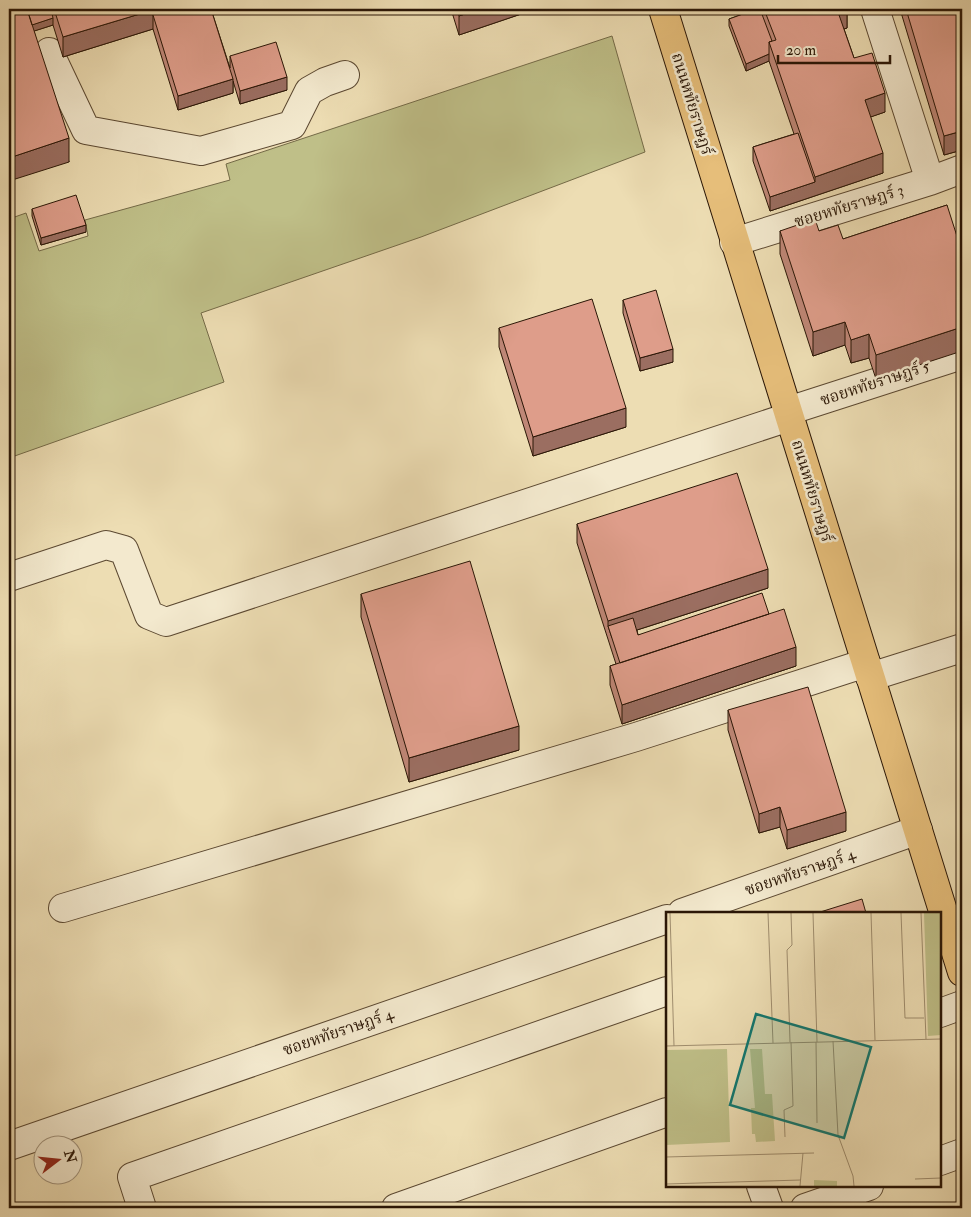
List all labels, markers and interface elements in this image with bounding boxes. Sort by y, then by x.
scale bar [778,32,891,64]
text: 20 m [786,41,816,60]
street label: ถนนหทัยราษฎร์ [667,50,717,158]
street label: ซอยหทัยราษฎร์ 3 [792,180,906,232]
street label: ซอยหทัยราษฎร์ 5 [818,356,932,410]
street label: ถนนหทัยราษฎร์ [787,437,837,545]
street label: ซอยหทัยราษฎร์ 4 [742,843,859,900]
inset map [666,912,941,1187]
street label: ซอยหทัยราษฎร์ 4 [280,1003,397,1060]
north arrow [32,1134,82,1184]
text: N [60,1147,80,1165]

